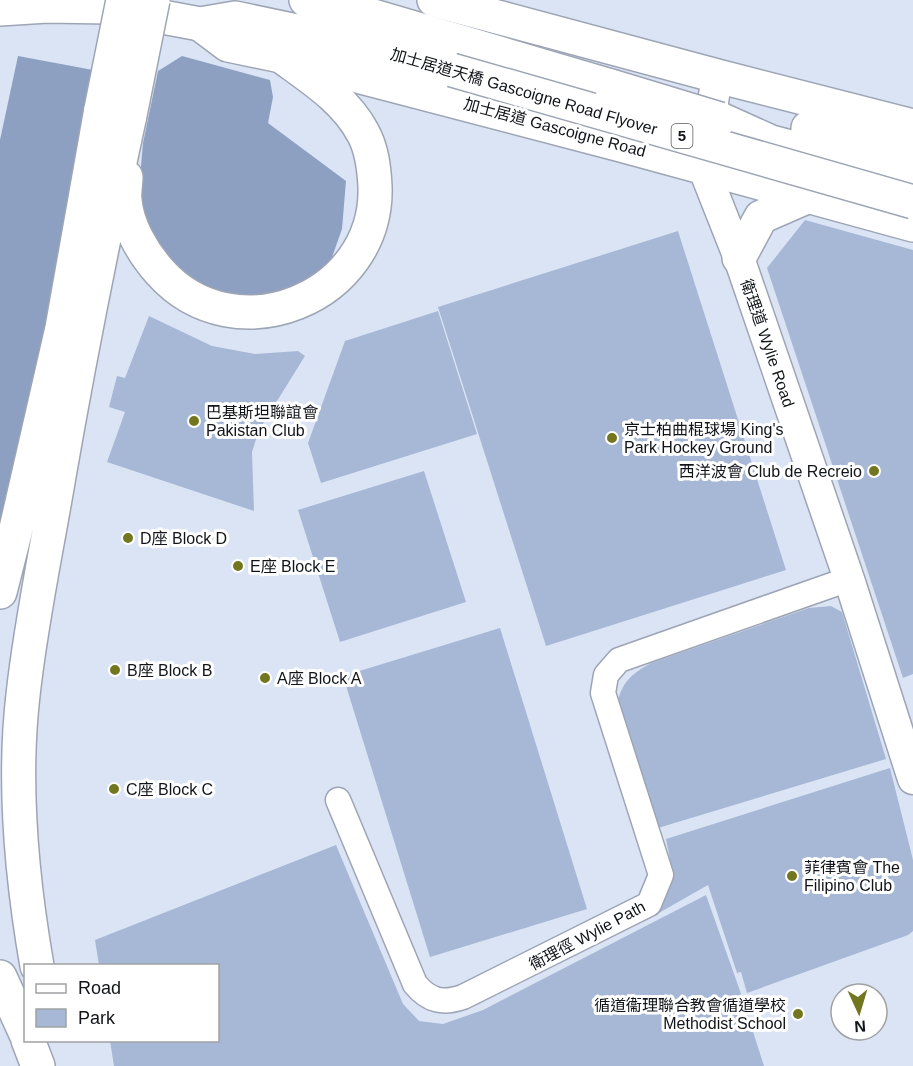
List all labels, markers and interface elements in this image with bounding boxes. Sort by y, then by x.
street label: 加士居道天橋 Gascoigne Road Flyover [389,45,660,138]
street label: 加士居道 Gascoigne Road [462,95,648,160]
road number: 5 [672,124,692,148]
street label: 衛理道 Wylie Road [738,277,797,409]
place label: 巴基斯坦聯誼會 Pakistan Club [206,404,318,439]
marker: 巴基斯坦聯誼會 Pakistan Club [187,414,201,428]
place label: 京士柏曲棍球場 King's Park Hockey Ground [624,421,784,456]
marker: 京士柏曲棍球場 King's Park Hockey Ground [605,431,619,445]
place label: 西洋波會 Club de Recreio [679,463,862,480]
marker: 西洋波會 Club de Recreio [867,464,881,478]
place label: D座 Block D [140,530,227,547]
marker: D座 Block D [121,531,135,545]
place label: E座 Block E [250,558,335,575]
marker: E座 Block E [231,559,245,573]
place label: B座 Block B [127,662,212,679]
marker: B座 Block B [108,663,122,677]
place label: A座 Block A [277,670,362,687]
marker: A座 Block A [258,671,272,685]
place label: C座 Block C [126,781,213,798]
marker: C座 Block C [107,782,121,796]
place label: 菲律賓會 The Filipino Club [804,859,900,894]
marker: 菲律賓會 The Filipino Club [785,869,799,883]
street label: 衛理徑 Wylie Path [526,898,648,973]
legend [24,964,219,1042]
text: Road [78,978,121,998]
north arrow [829,982,889,1042]
place label: 循道衞理聯合教會循道學校 Methodist School [594,997,786,1032]
marker: 循道衞理聯合教會循道學校 Methodist School [791,1007,805,1021]
text: Park [78,1008,116,1028]
text: N [854,1018,866,1035]

